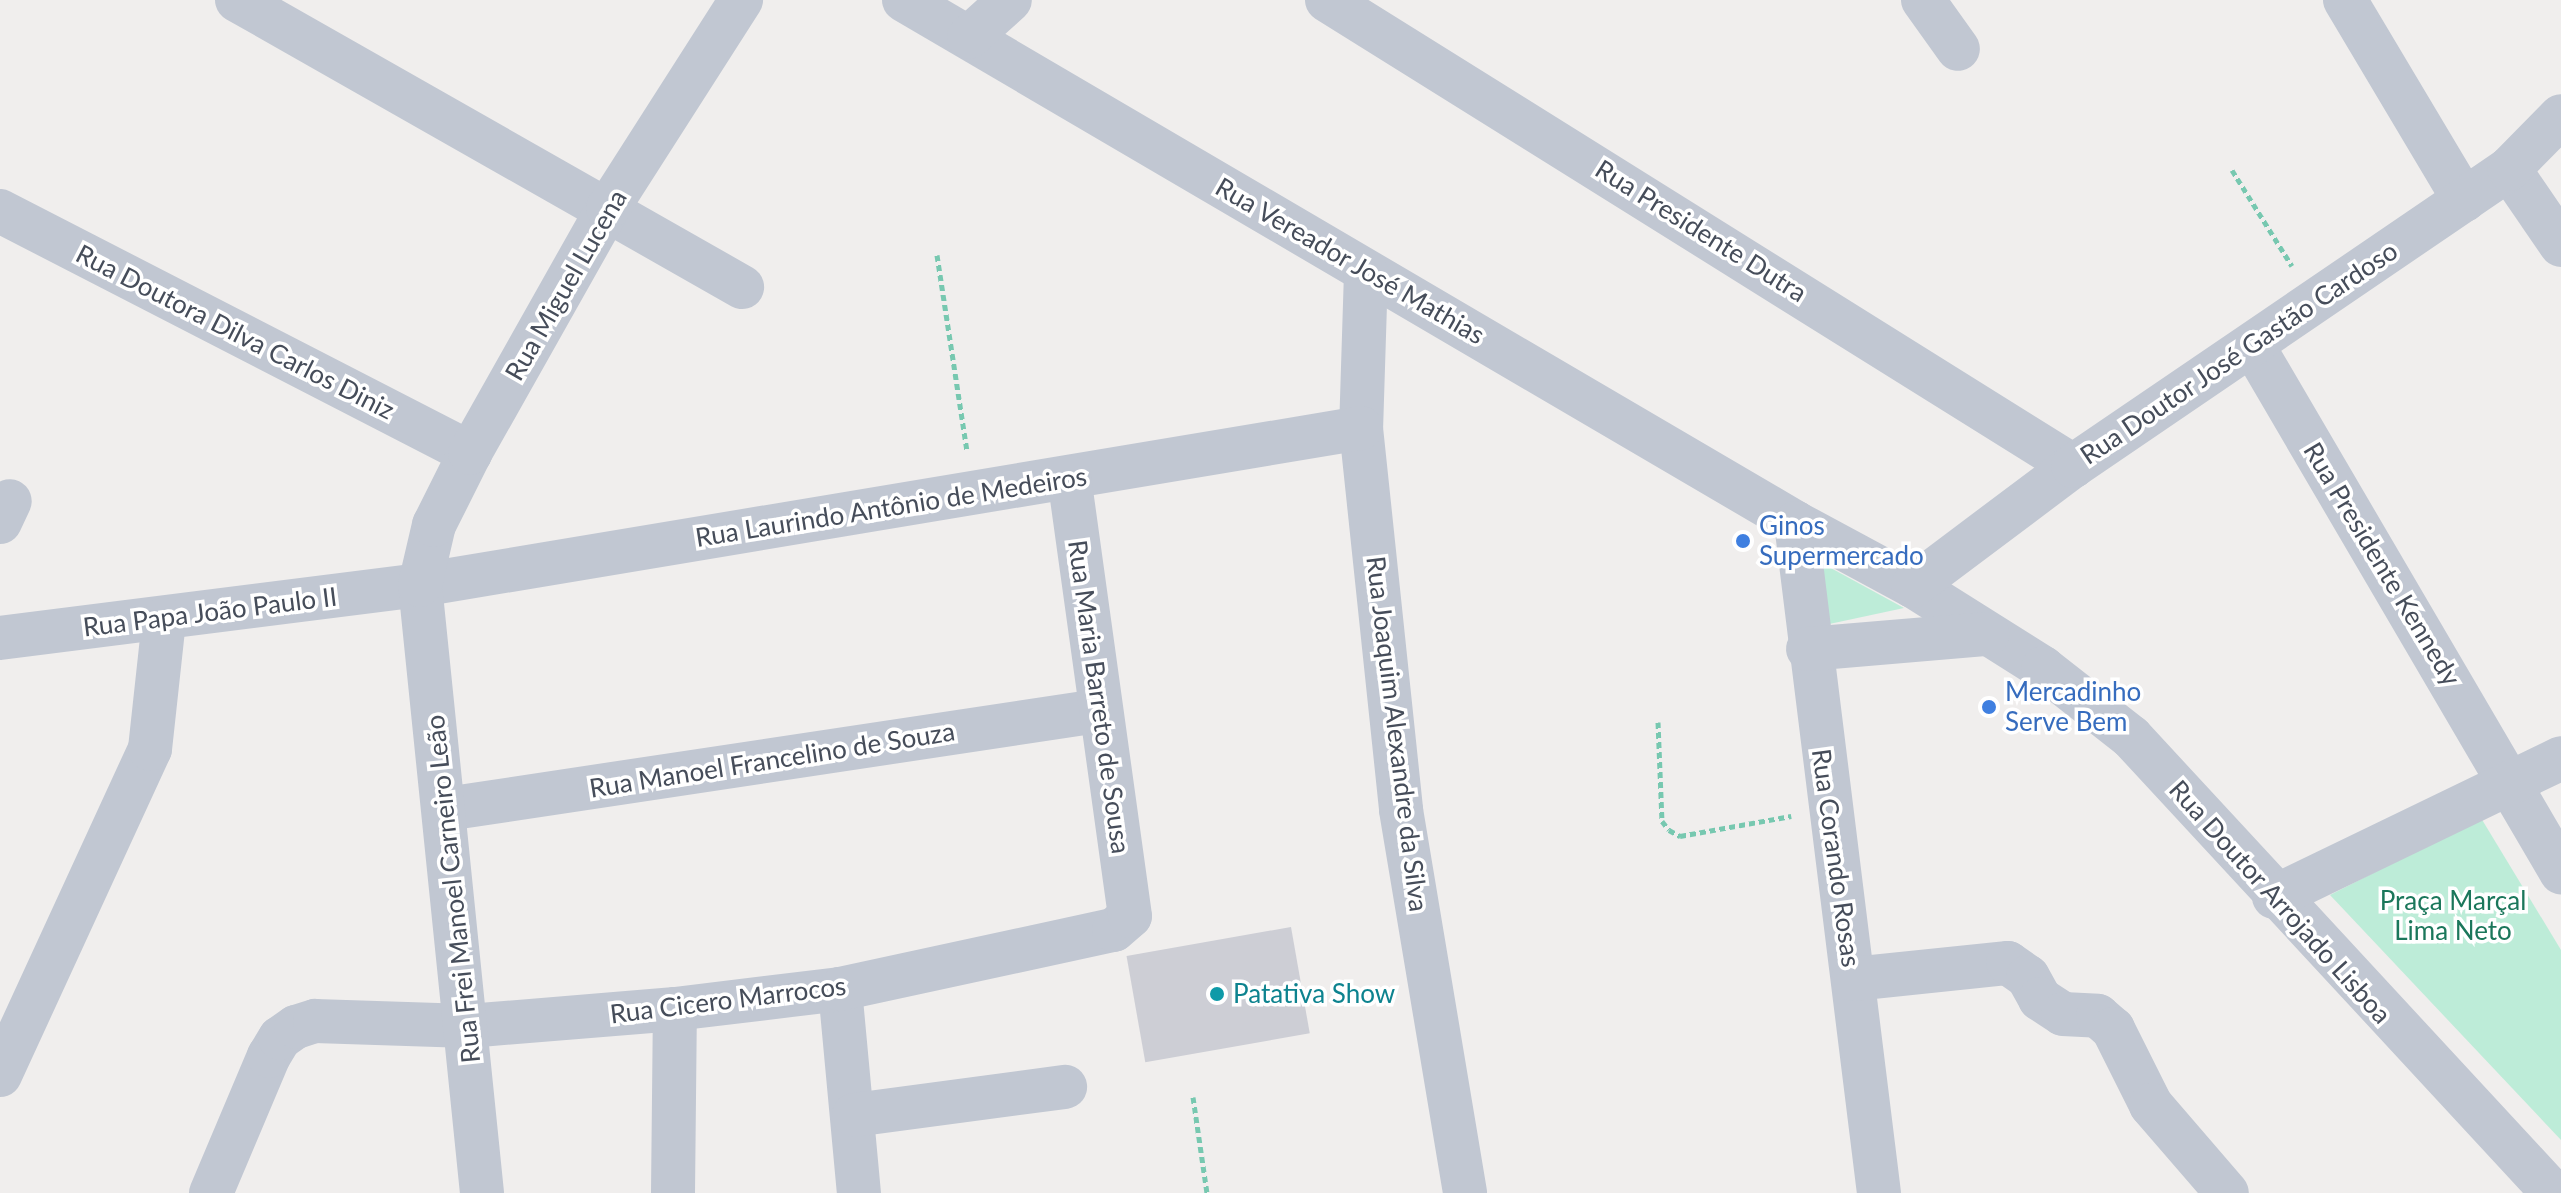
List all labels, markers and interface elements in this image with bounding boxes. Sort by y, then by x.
street label: Rua Presidente Dutra [1590,153,1812,309]
street label: Rua Vereador José Mathias [1209,171,1491,351]
street label: Rua Miguel Lucena [499,184,633,386]
street label: Rua Doutor José Gastão Cardoso [2074,235,2404,471]
street label: Rua Doutora Dilva Carlos Diniz [71,238,399,426]
street label: Rua Presidente Kennedy [2297,437,2467,691]
street label: Rua Laurindo Antônio de Medeiros [693,461,1089,553]
place label: Ginos Supermercado [1759,510,1924,572]
marker: Ginos Supermercado [1734,532,1752,550]
street label: Rua Maria Barreto de Sousa [1062,538,1136,856]
street label: Rua Joaquim Alexandre da Silva [1360,554,1434,914]
street label: Rua Papa João Paulo II [81,581,339,643]
place label: Mercadinho Serve Bem [2005,676,2141,738]
marker: Mercadinho Serve Bem [1980,698,1998,716]
street label: Rua Frei Manoel Carneiro Leão [419,713,487,1065]
street label: Rua Manoel Francelino de Souza [587,716,957,804]
street label: Rua Corando Rosas [1805,747,1867,969]
street label: Rua Doutor Arrojado Lisboa [2162,774,2398,1030]
park label: Praça Marçal Lima Neto [2380,885,2526,946]
street label: Rua Cicero Marrocos [608,970,848,1030]
place label: Patativa Show [1233,978,1395,1010]
marker: Patativa Show [1208,985,1226,1003]

